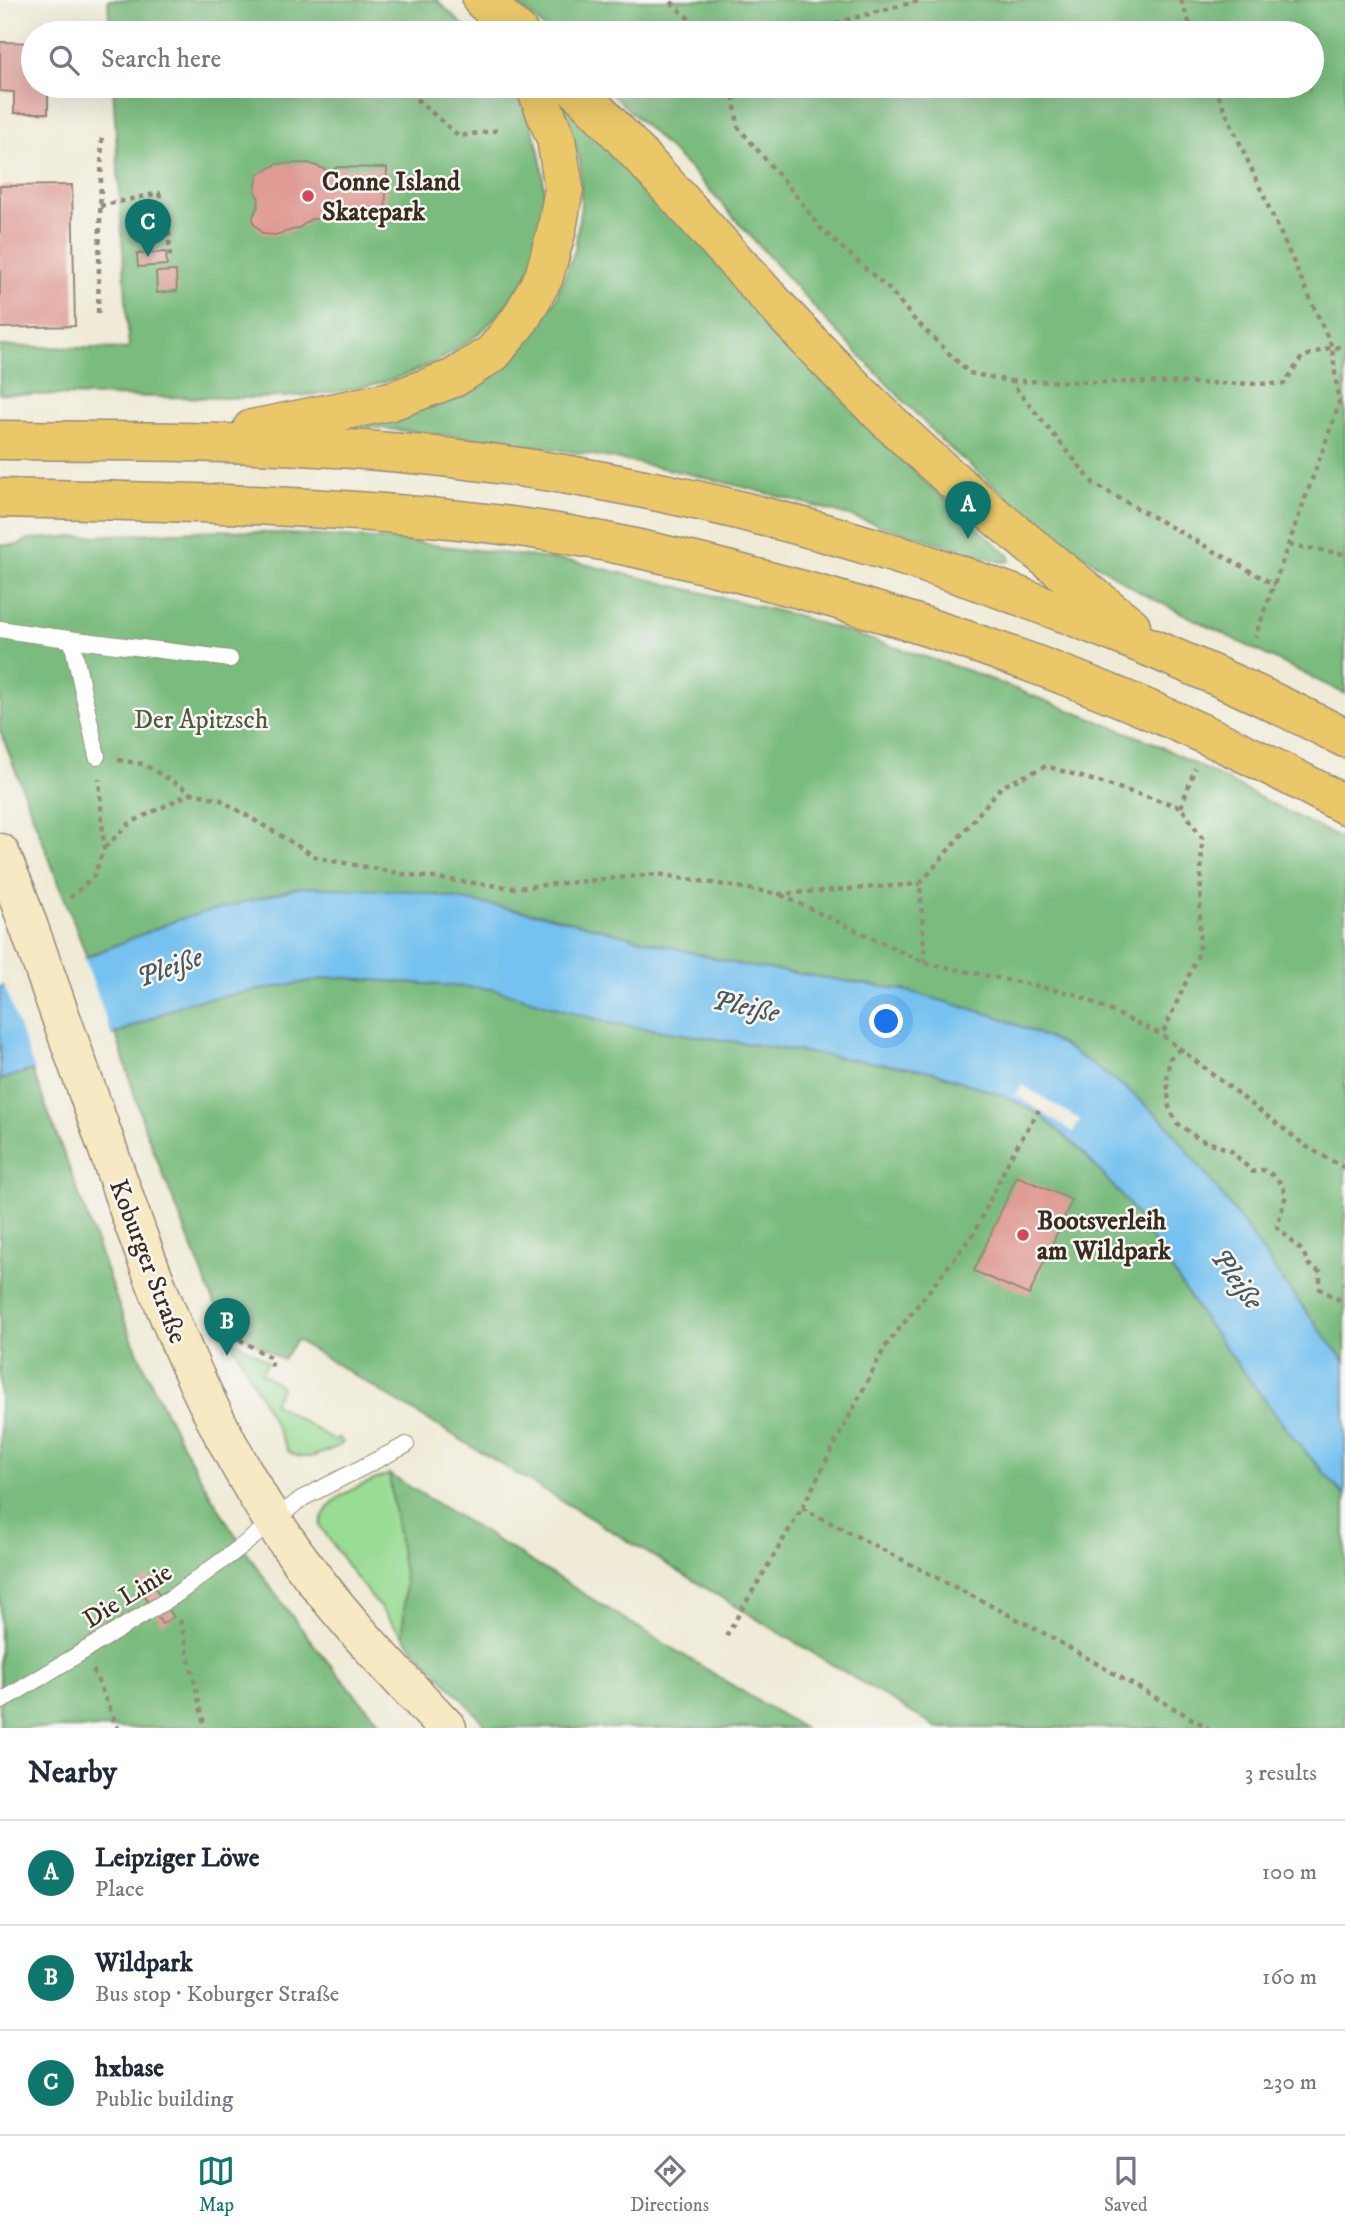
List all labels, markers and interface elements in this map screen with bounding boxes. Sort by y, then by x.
search box [21,21,1324,98]
icon: search [45,41,83,79]
text: Search here [101,43,221,76]
place label: Conne Island Skatepark [322,166,461,229]
marker: Conne Island Skatepark [300,188,316,204]
pin: C [125,199,171,257]
pin: A [945,481,991,539]
park label: Der Apitzsch [134,704,269,737]
water label: Pleiße [132,939,209,995]
water label: Pleiße [709,982,784,1031]
your location [869,1004,903,1038]
street label: Koburger Straße [101,1175,194,1348]
place label: Bootsverleih am Wildpark [1037,1205,1172,1268]
marker: Bootsverleih am Wildpark [1015,1227,1031,1243]
water label: Pleiße [1203,1241,1272,1318]
pin: B [204,1298,250,1356]
street label: Die Linie [77,1556,178,1636]
text: Nearby [28,1755,117,1792]
text: 3 results [1245,1759,1317,1788]
text: Leipziger Löwe [95,1842,260,1875]
text: A [44,1858,58,1887]
text: 100 m [1262,1858,1317,1887]
text: Place [95,1875,144,1904]
text: Wildpark [95,1947,193,1980]
text: B [44,1963,58,1992]
text: 160 m [1262,1963,1317,1992]
text: Bus stop · Koburger Straße [95,1980,339,2009]
text: hxbase [95,2052,164,2085]
text: C [43,2068,59,2097]
text: 230 m [1263,2068,1317,2097]
text: Public building [95,2085,233,2114]
tab: Map [197,2152,235,2217]
tab: Directions [630,2152,709,2217]
tab: Saved [1104,2152,1148,2217]

